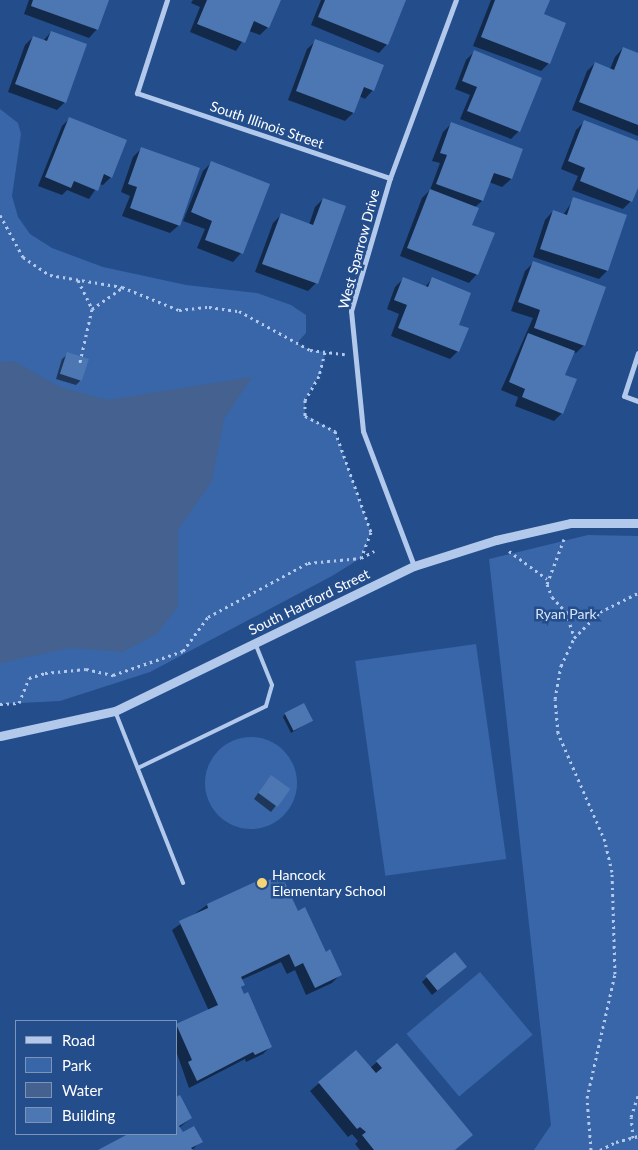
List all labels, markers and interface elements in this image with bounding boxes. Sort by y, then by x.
street label: South Illinois Street [208,98,326,152]
street label: West Sparrow Drive [335,187,383,311]
street label: South Hartford Street [246,565,372,639]
park label: Ryan Park [535,606,597,622]
place label: Hancock Elementary School [272,867,386,900]
marker: Hancock Elementary School [256,877,268,889]
legend [15,1020,178,1135]
text: Road [62,1031,95,1049]
text: Park [62,1056,91,1074]
text: Water [62,1081,103,1099]
text: Building [62,1106,115,1124]

